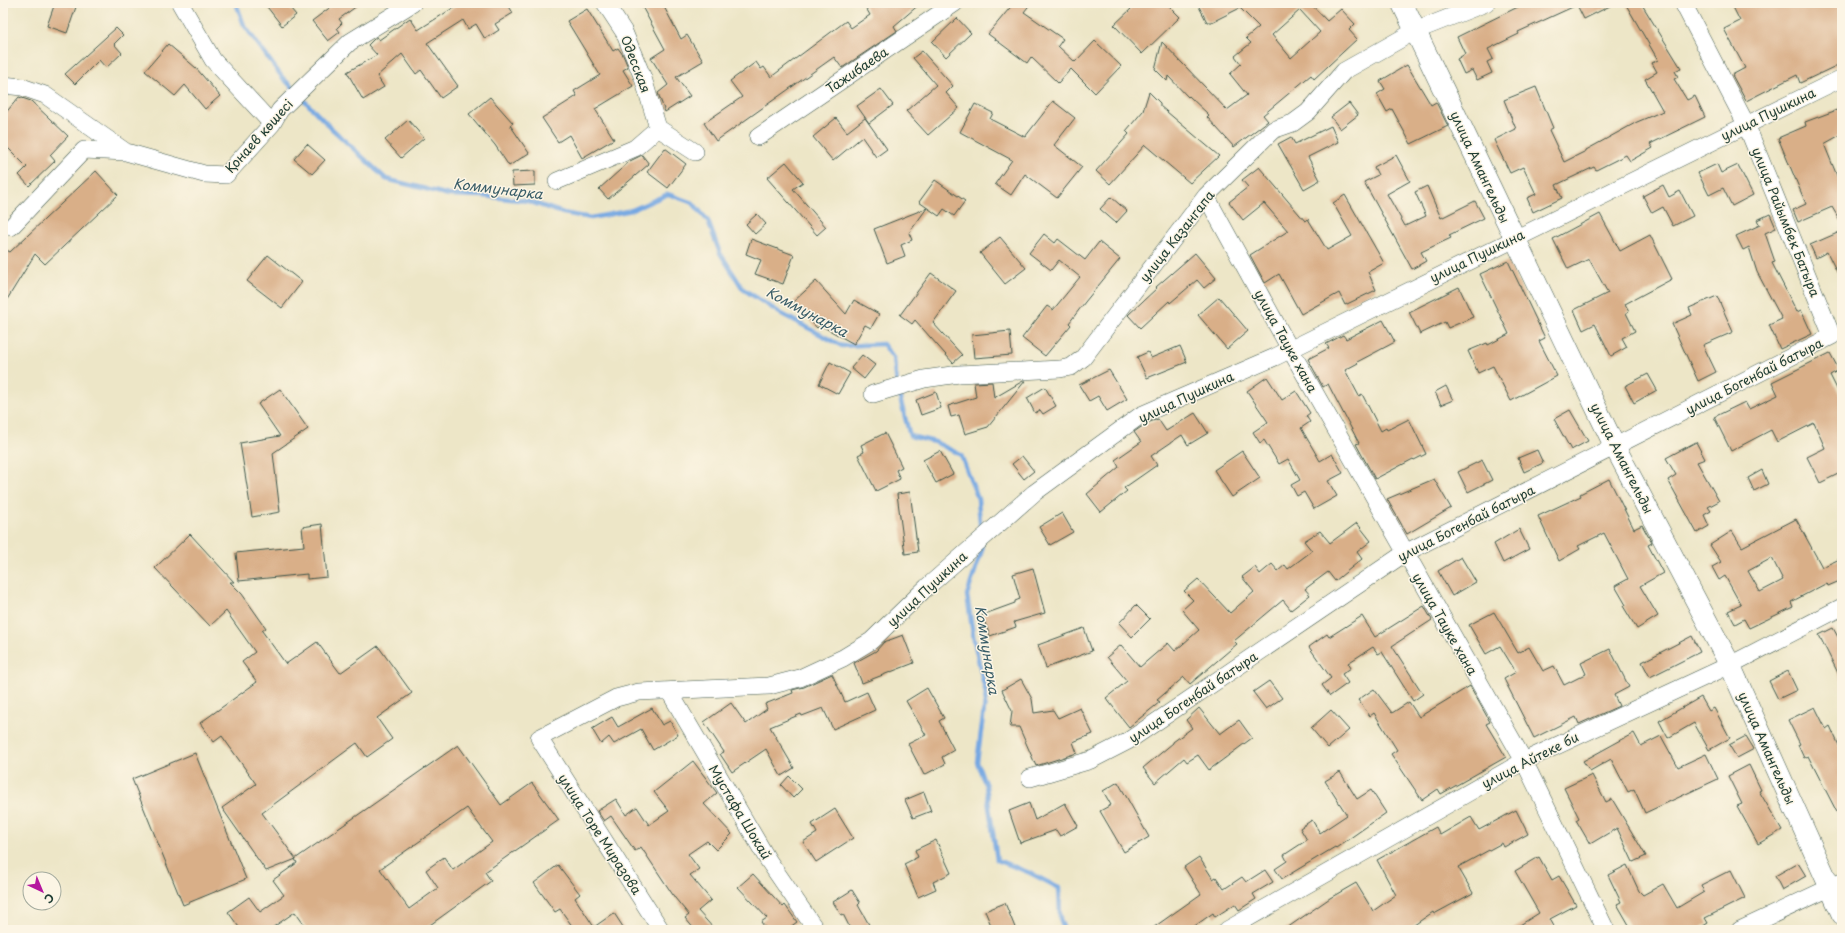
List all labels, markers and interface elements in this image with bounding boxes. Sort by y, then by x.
street label: Одесская [617,32,656,95]
street label: Тажибаева [822,41,892,97]
street label: улица Пушкина [1717,82,1819,145]
street label: Қонаев көшесі [220,95,297,177]
street label: улица Амангельды [1446,108,1515,226]
street label: улица Райымбек Батыра [1748,144,1826,300]
water label: Коммунарка [452,173,545,205]
street label: улица Казангапа [1135,185,1219,286]
street label: улица Пушкина [1426,224,1528,287]
water label: Коммунарка [763,281,853,343]
street label: улица Тауке хана [1250,286,1323,396]
street label: улица Богенбай батыра [1682,332,1827,418]
street label: улица Пушкина [1135,366,1237,427]
street label: улица Амангельды [1586,399,1659,516]
street label: улица Богенбай батыра [1394,479,1539,565]
street label: улица Пушкина [882,546,971,631]
street label: улица Тауке хана [1408,569,1483,679]
water label: Коммунарка [970,604,1005,697]
street label: улица Богенбай батыра [1124,646,1262,747]
street label: улица Амангельды [1734,688,1801,807]
street label: улица Айтеке би [1478,727,1582,792]
street label: Мустафа Шокай [705,761,776,863]
street label: улица Торе Миразова [554,769,647,899]
north arrow [22,871,62,911]
text: С [40,890,58,908]

